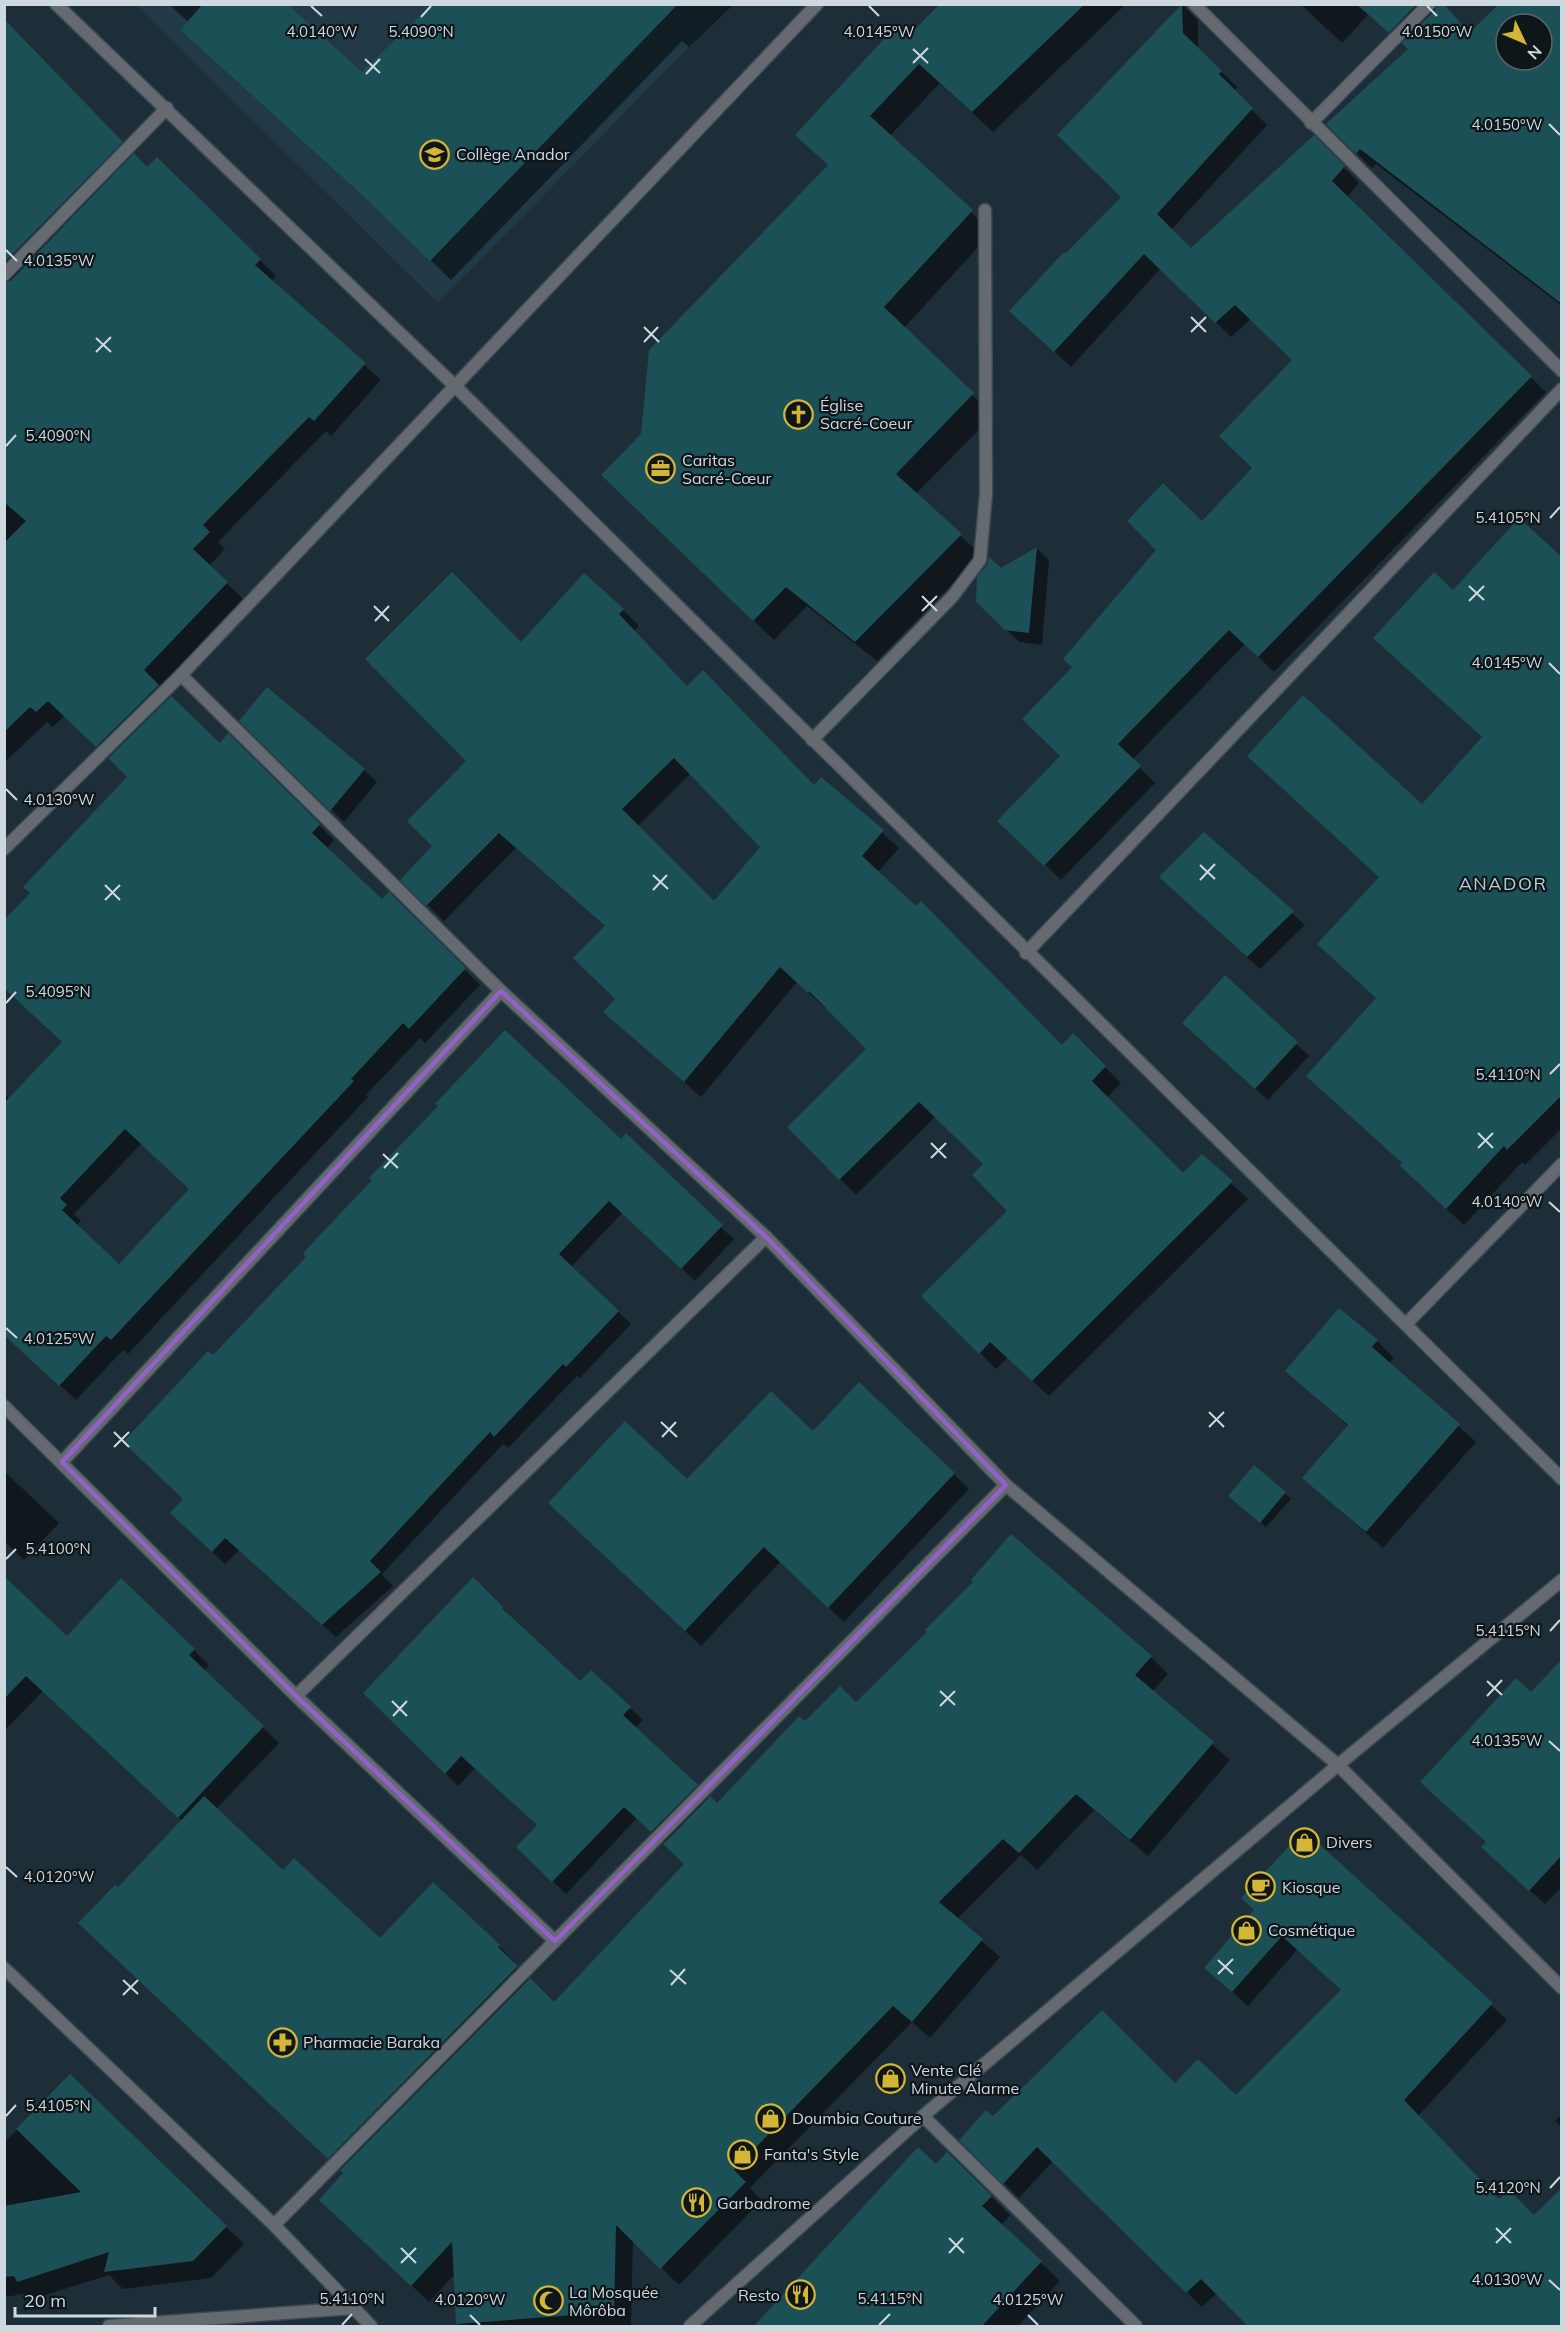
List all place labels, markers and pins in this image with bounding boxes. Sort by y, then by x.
school or university icon: Collège Anador [419,138,451,170]
place label: Collège Anador [456,144,570,164]
place label: Église Sacré-Coeur [820,395,912,433]
church icon: Église Sacré-Coeur [783,398,815,430]
place label: Caritas Sacré-Cœur [682,450,771,488]
office icon: Caritas Sacré-Cœur [645,453,677,485]
shop icon: Divers [1289,1826,1321,1858]
place label: Divers [1326,1832,1373,1852]
cafe icon: Kiosque [1245,1871,1277,1903]
place label: Kiosque [1282,1877,1341,1897]
shop icon: Cosmétique [1231,1914,1263,1946]
place label: Cosmétique [1268,1920,1355,1940]
pharmacy icon: Pharmacie Baraka [266,2026,298,2058]
place label: Pharmacie Baraka [303,2032,440,2052]
place label: Vente Clé Minute Alarme [911,2060,1019,2098]
shop icon: Vente Clé Minute Alarme [874,2063,906,2095]
shop icon: Doumbia Couture [755,2102,787,2134]
place label: Doumbia Couture [792,2108,922,2128]
shop icon: Fanta's Style [727,2138,759,2170]
place label: Fanta's Style [764,2144,859,2164]
restaurant icon: Garbadrome [680,2187,712,2219]
place label: Garbadrome [717,2193,811,2213]
restaurant icon: Resto [785,2279,817,2311]
place label: La Mosquée Môrôba [569,2282,659,2320]
mosque icon: La Mosquée Môrôba [532,2285,564,2317]
place label: Resto [738,2285,780,2305]

